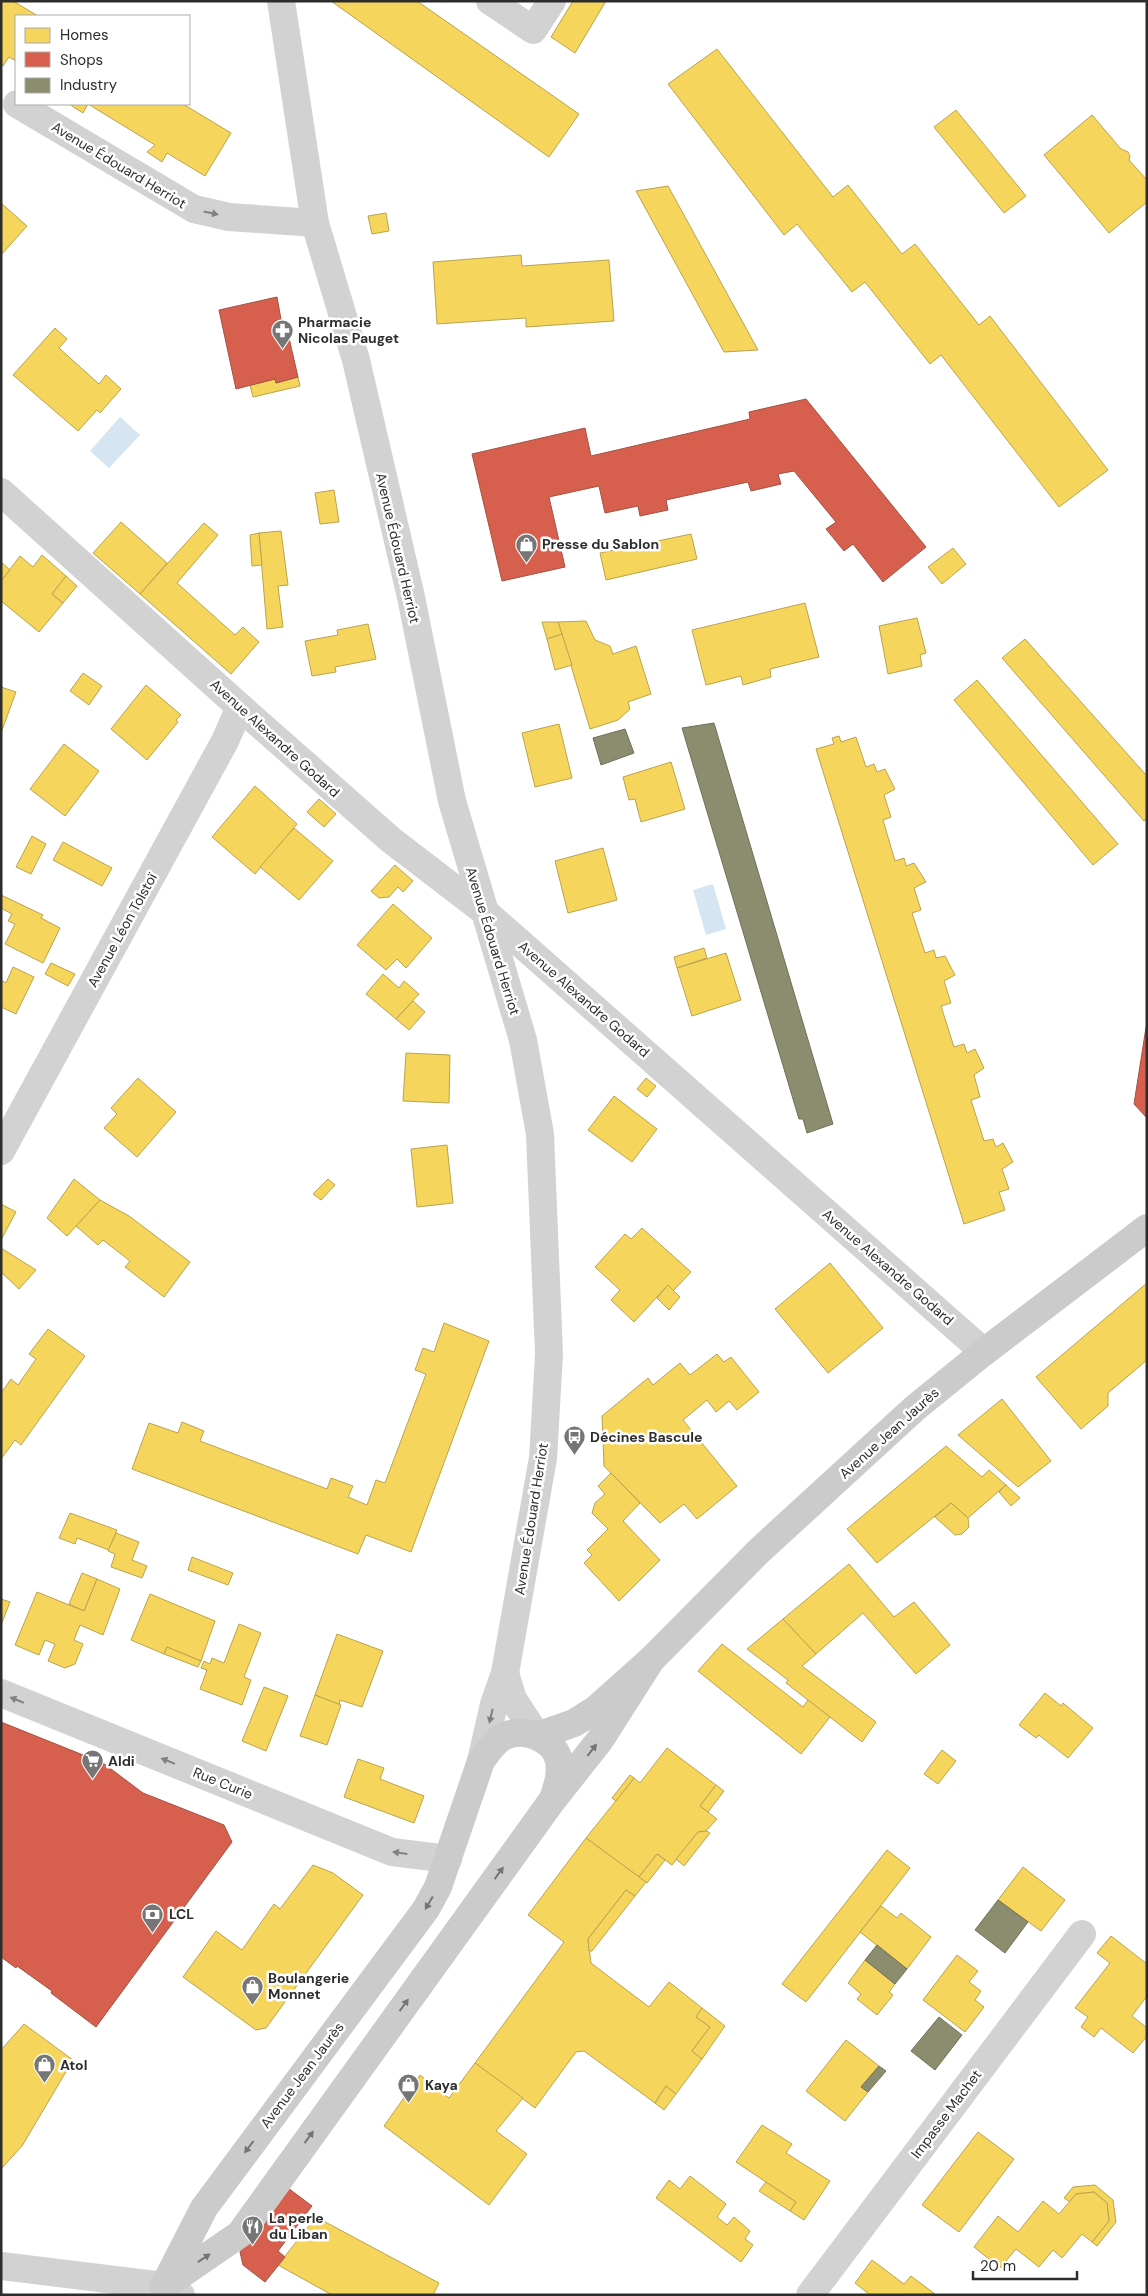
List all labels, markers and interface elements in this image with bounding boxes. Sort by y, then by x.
legend [15,15,190,105]
text: Homes [60,25,109,45]
text: Shops [60,50,103,70]
text: Industry [60,75,118,95]
street label: Avenue Édouard Herriot [48,118,190,212]
one-way arrow [204,209,219,217]
place label: Pharmacie Nicolas Pauget [298,313,399,347]
pharmacy icon: Pharmacie Nicolas Pauget [270,318,294,349]
street label: Avenue Édouard Herriot [372,471,424,625]
shop icon: Presse du Sablon [514,532,538,563]
place label: Presse du Sablon [542,535,659,553]
street label: Avenue Alexandre Godard [206,675,344,801]
street label: Avenue Édouard Herriot [462,865,524,1017]
street label: Avenue Léon Tolstoï [83,869,161,990]
street label: Avenue Alexandre Godard [515,937,653,1061]
street label: Avenue Alexandre Godard [819,1205,957,1329]
street label: Avenue Jean Jaurès [835,1383,943,1483]
bus stop icon: Décines Bascule [562,1425,586,1456]
place label: Décines Bascule [590,1428,702,1446]
street label: Avenue Édouard Herriot [510,1442,552,1596]
one-way arrow [10,1695,24,1703]
one-way arrow [487,1709,495,1724]
one-way arrow [587,1744,598,1757]
supermarket icon: Aldi [80,1749,104,1780]
place label: Aldi [108,1752,135,1770]
one-way arrow [160,1757,175,1765]
street label: Rue Curie [191,1763,255,1803]
one-way arrow [391,1849,407,1857]
one-way arrow [494,1867,505,1880]
one-way arrow [424,1897,433,1910]
bank icon: LCL [141,1902,165,1933]
place label: LCL [169,1905,194,1923]
place label: Boulangerie Monnet [268,1969,349,2003]
shop icon: Boulangerie Monnet [240,1974,264,2005]
one-way arrow [399,1998,409,2012]
street label: Avenue Jean Jaurès [256,2018,348,2132]
shop icon: Atol [32,2053,56,2084]
place label: Atol [60,2056,87,2074]
street label: Impasse Machet [907,2066,985,2162]
shop icon: Kaya [397,2073,421,2104]
place label: Kaya [425,2076,458,2094]
one-way arrow [304,2130,314,2144]
one-way arrow [244,2140,254,2154]
place label: La perle du Liban [269,2209,328,2243]
restaurant icon: La perle du Liban [241,2214,265,2245]
scale bar [973,2248,1077,2280]
one-way arrow [197,2253,211,2263]
text: 20 m [980,2256,1016,2276]

